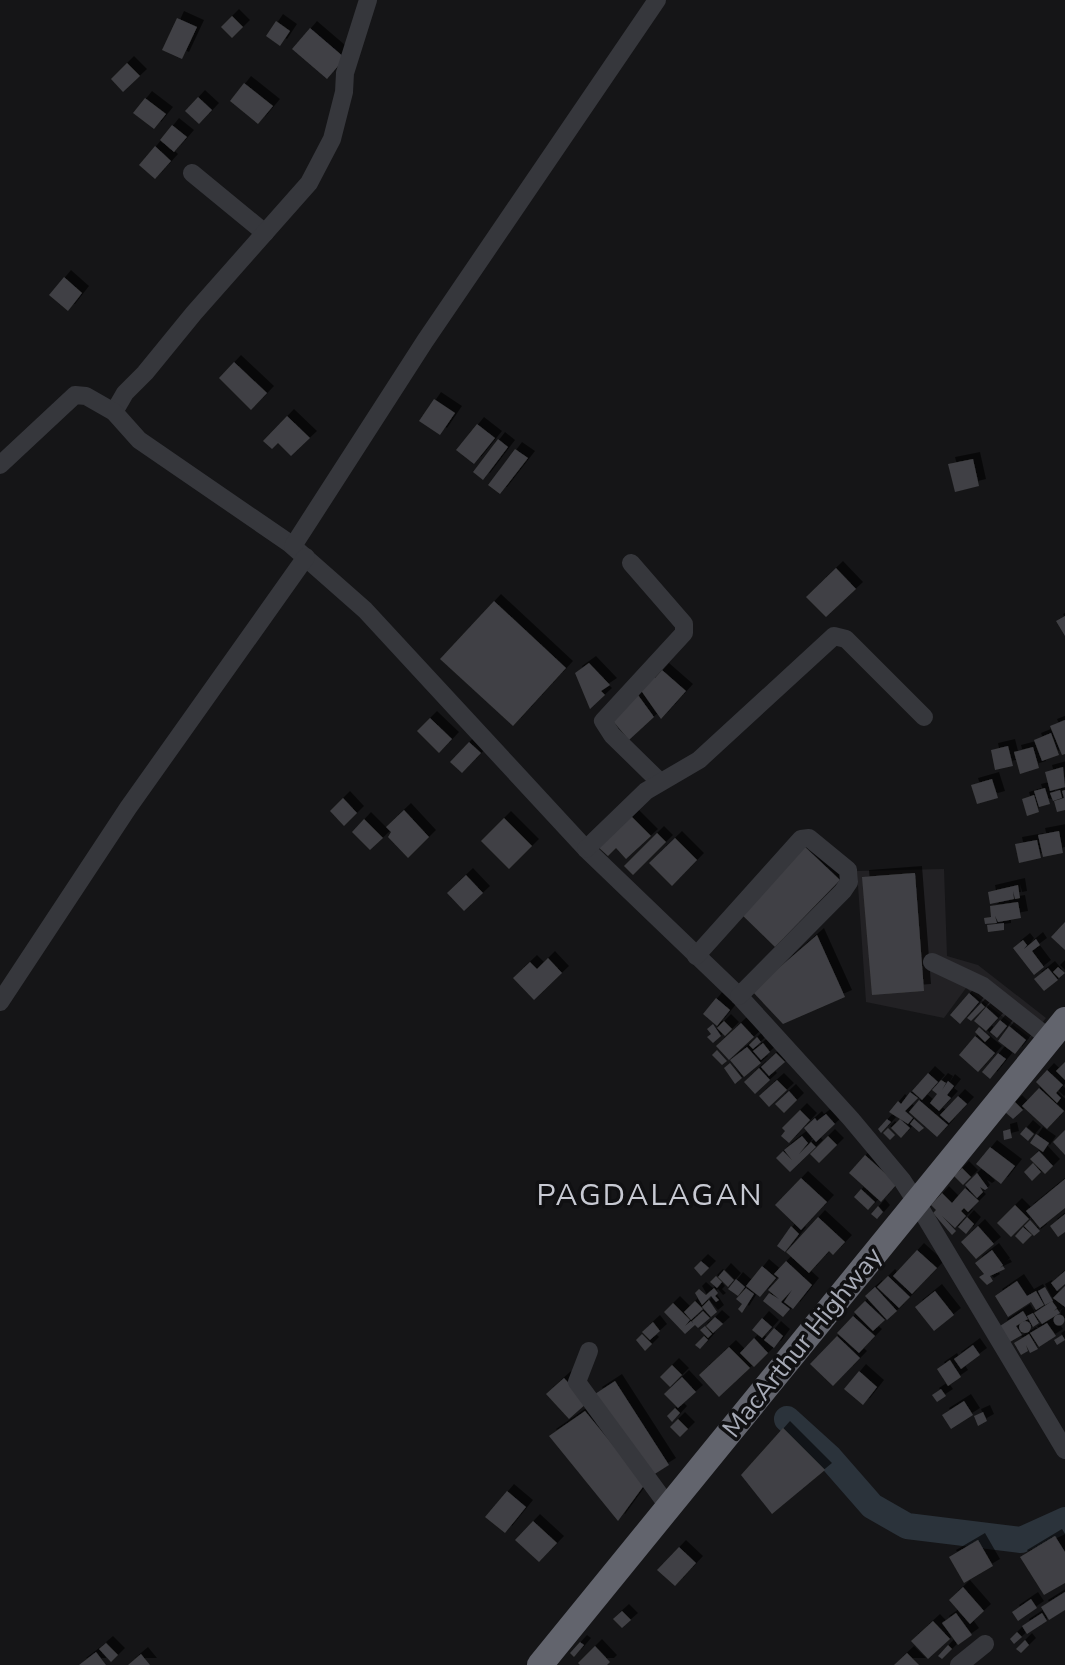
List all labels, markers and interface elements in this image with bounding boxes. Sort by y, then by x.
district label: PAGDALAGAN [537,1175,763,1216]
street label: MacArthur Highway [715,1239,891,1445]

